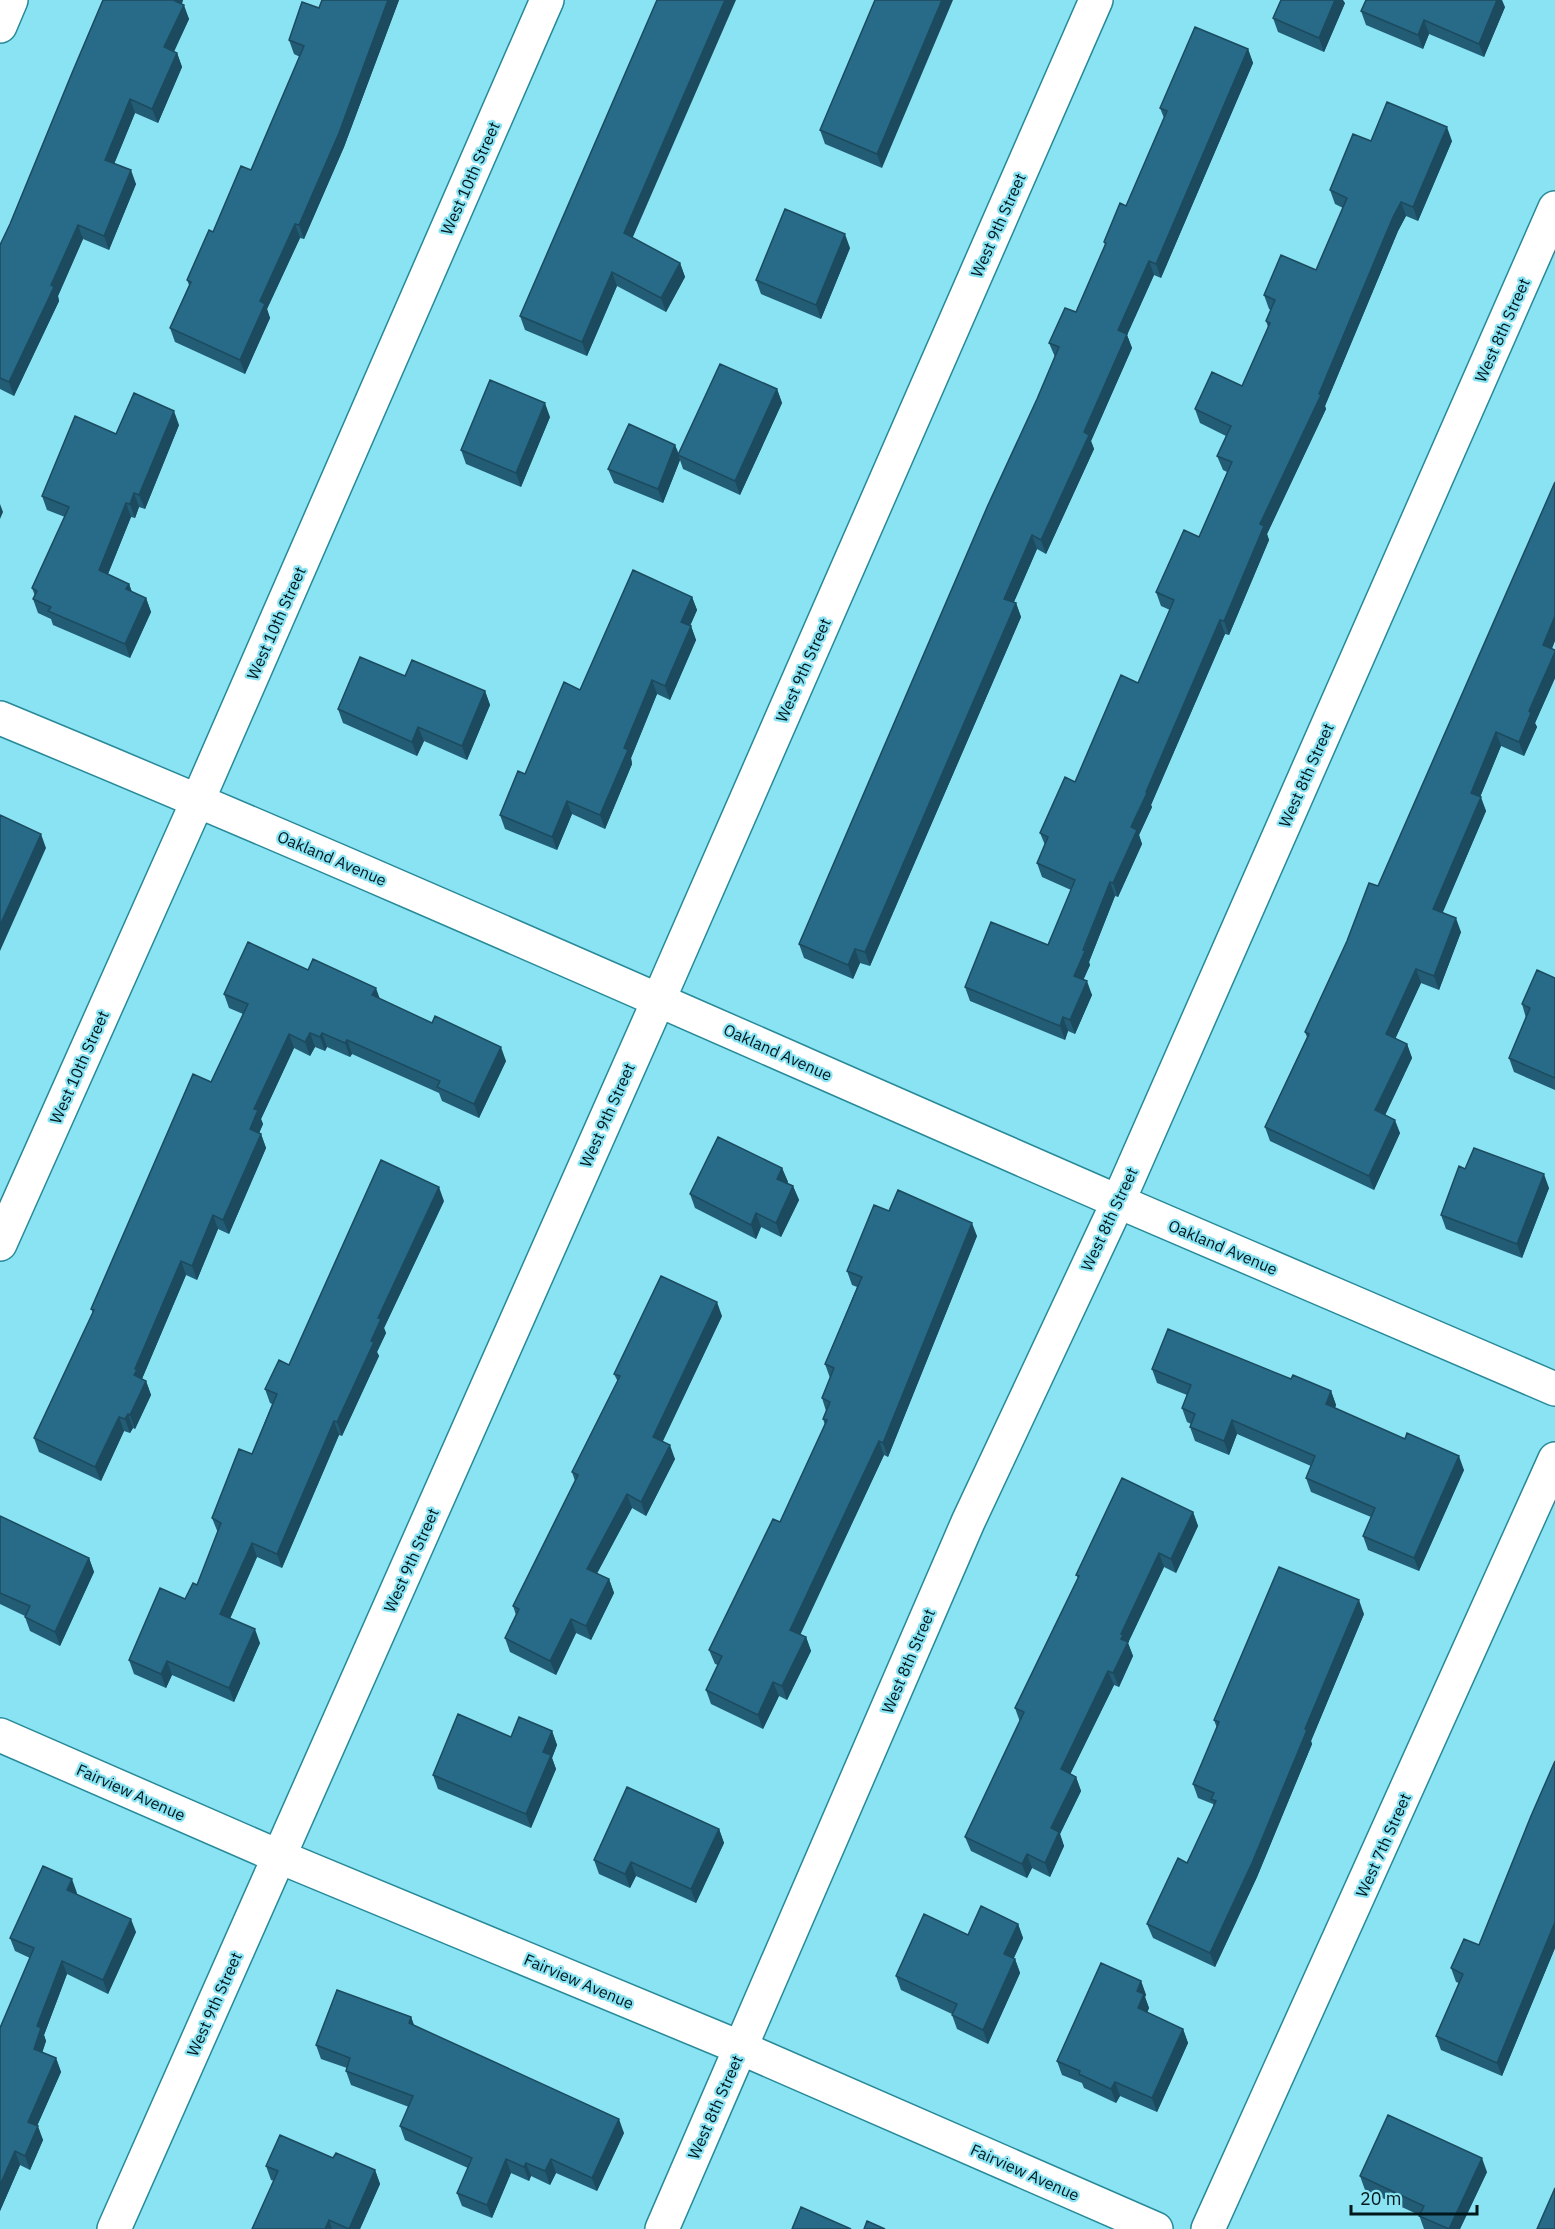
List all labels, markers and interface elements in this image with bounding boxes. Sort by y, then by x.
street label: West 10th Street [436,118,504,238]
street label: West 9th Street [966,170,1030,280]
street label: West 8th Street [1470,275,1534,385]
street label: West 10th Street [242,563,310,683]
street label: West 9th Street [771,615,835,725]
street label: West 8th Street [1274,720,1338,830]
street label: Oakland Avenue [274,826,390,890]
street label: West 10th Street [45,1007,113,1127]
street label: Oakland Avenue [721,1019,836,1085]
street label: West 9th Street [575,1060,639,1170]
street label: West 8th Street [1076,1164,1142,1274]
street label: Oakland Avenue [1165,1215,1281,1279]
street label: West 9th Street [379,1505,443,1615]
street label: West 8th Street [877,1606,939,1716]
street label: Fairview Avenue [74,1759,189,1825]
street label: West 7th Street [1351,1790,1415,1900]
street label: West 9th Street [182,1949,246,2059]
street label: Fairview Avenue [521,1949,637,2013]
street label: West 8th Street [683,2052,747,2162]
street label: Fairview Avenue [968,2139,1083,2205]
scale bar [1351,2178,1477,2216]
text: 20 m [1360,2187,1402,2210]

